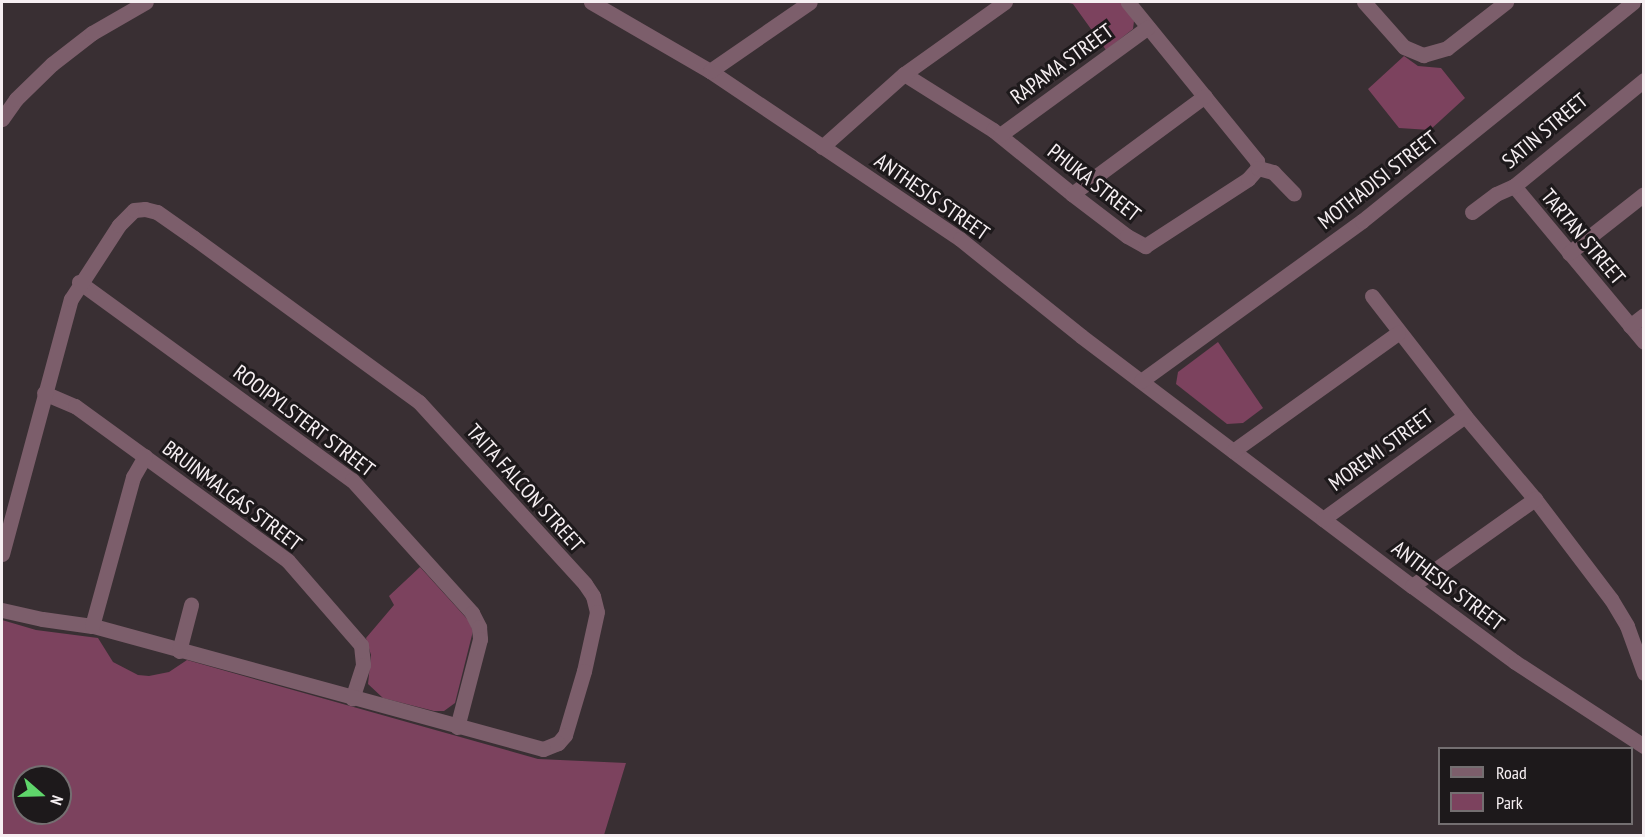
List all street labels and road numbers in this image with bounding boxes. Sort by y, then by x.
street label: RAPAMA STREET [1005,18,1119,110]
street label: SATIN STREET [1497,88,1593,174]
street label: MOTHADISI STREET [1313,125,1443,235]
street label: PHUKA STREET [1042,139,1146,227]
street label: ANTHESIS STREET [870,148,994,246]
street label: TARTAN STREET [1536,184,1630,290]
street label: ROOIPYLSTERT STREET [228,360,380,482]
street label: MOREMI STREET [1324,404,1438,496]
street label: TAITA FALCON STREET [461,419,589,557]
street label: BRUINMALGAS STREET [158,436,306,556]
street label: ANTHESIS STREET [1387,536,1509,636]

